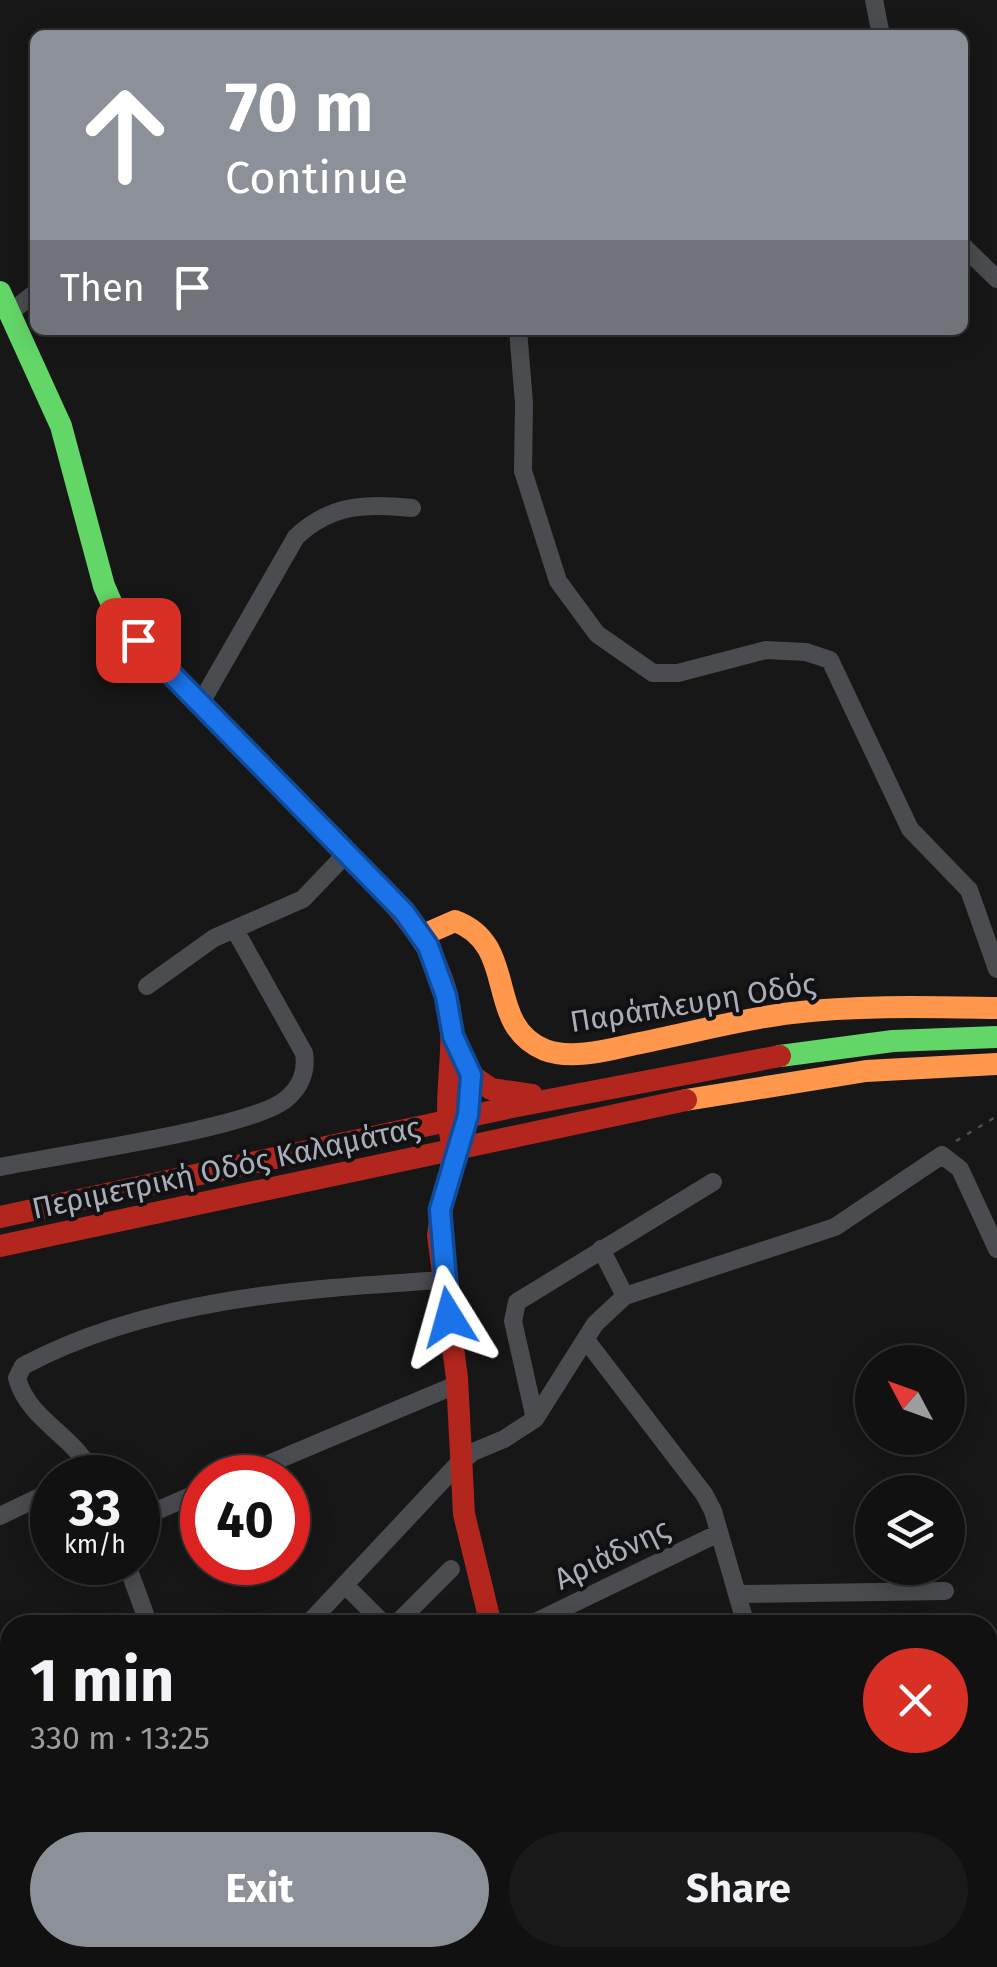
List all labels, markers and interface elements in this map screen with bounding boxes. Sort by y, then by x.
text: 70 m [225,66,374,150]
icon: ahead [60,70,190,200]
text: Continue [225,151,408,205]
icon: arrive [165,260,220,315]
text: Then [60,265,145,311]
pin [96,598,181,683]
icon: arrive [111,613,166,668]
street label: Παράπλευρη Οδός [567,966,819,1040]
street label: Περιμετρική Οδός Καλαμάτας [29,1109,423,1227]
position arrow [397,1265,501,1369]
north arrow [855,1345,965,1455]
map controls [855,1345,965,1585]
speed limit sign: 40 [180,1455,310,1585]
button: layers [855,1475,965,1585]
text: 33 [69,1478,121,1538]
street label: Αριάδνης [548,1511,676,1597]
text: km/h [64,1530,126,1560]
text: 1 min [30,1645,174,1717]
button: close [863,1648,968,1753]
text: 330 m · 13:25 [30,1719,210,1757]
button: Exit [30,1832,489,1947]
button: Share [509,1832,968,1947]

